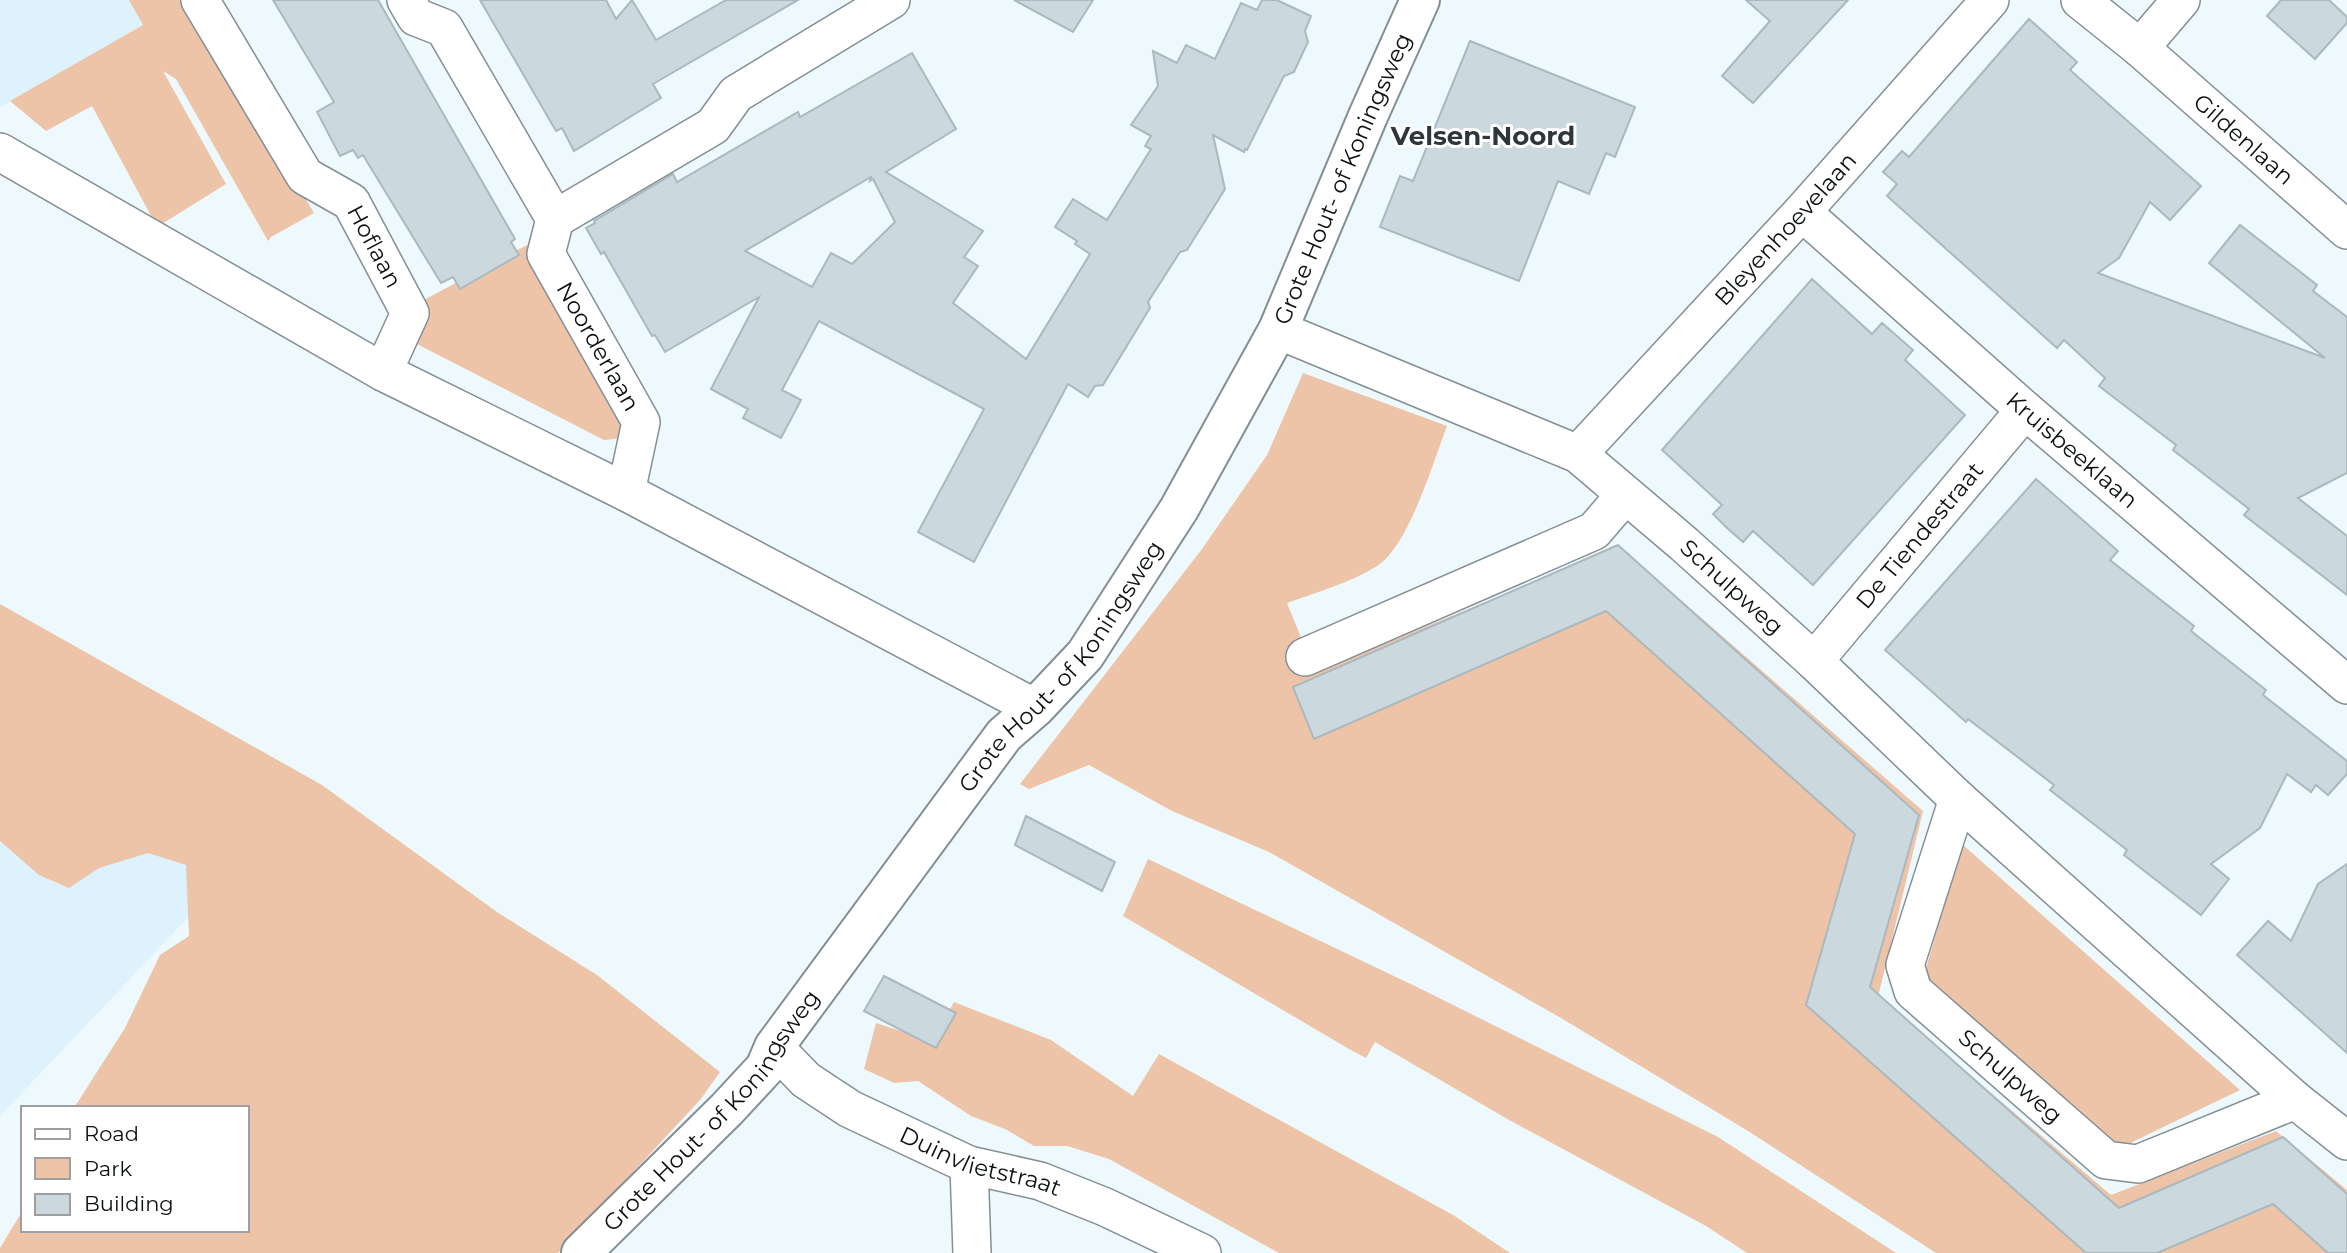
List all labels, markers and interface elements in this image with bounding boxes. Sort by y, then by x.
street label: Grote Hout- of Koningsweg [1268,29,1417,329]
street label: Gildenlaan [2188,88,2300,191]
district label: Velsen-Noord [1390,120,1575,152]
street label: Bleyenhoevelaan [1709,147,1862,311]
street label: Hoflaan [341,200,408,293]
street label: Noorderlaan [551,277,646,416]
street label: Kruisbeeklaan [2000,386,2144,514]
street label: De Tiendestraat [1850,457,1989,614]
street label: Schulpweg [1675,533,1789,641]
street label: Grote Hout- of Koningsweg [953,536,1169,798]
street label: Grote Hout- of Koningsweg [597,984,825,1237]
street label: Schulpweg [1953,1023,2068,1129]
legend [21,1106,248,1232]
street label: Duinvlietstraat [895,1120,1065,1202]
text: Road [84,1121,139,1146]
text: Park [84,1156,132,1181]
text: Building [84,1191,174,1216]

